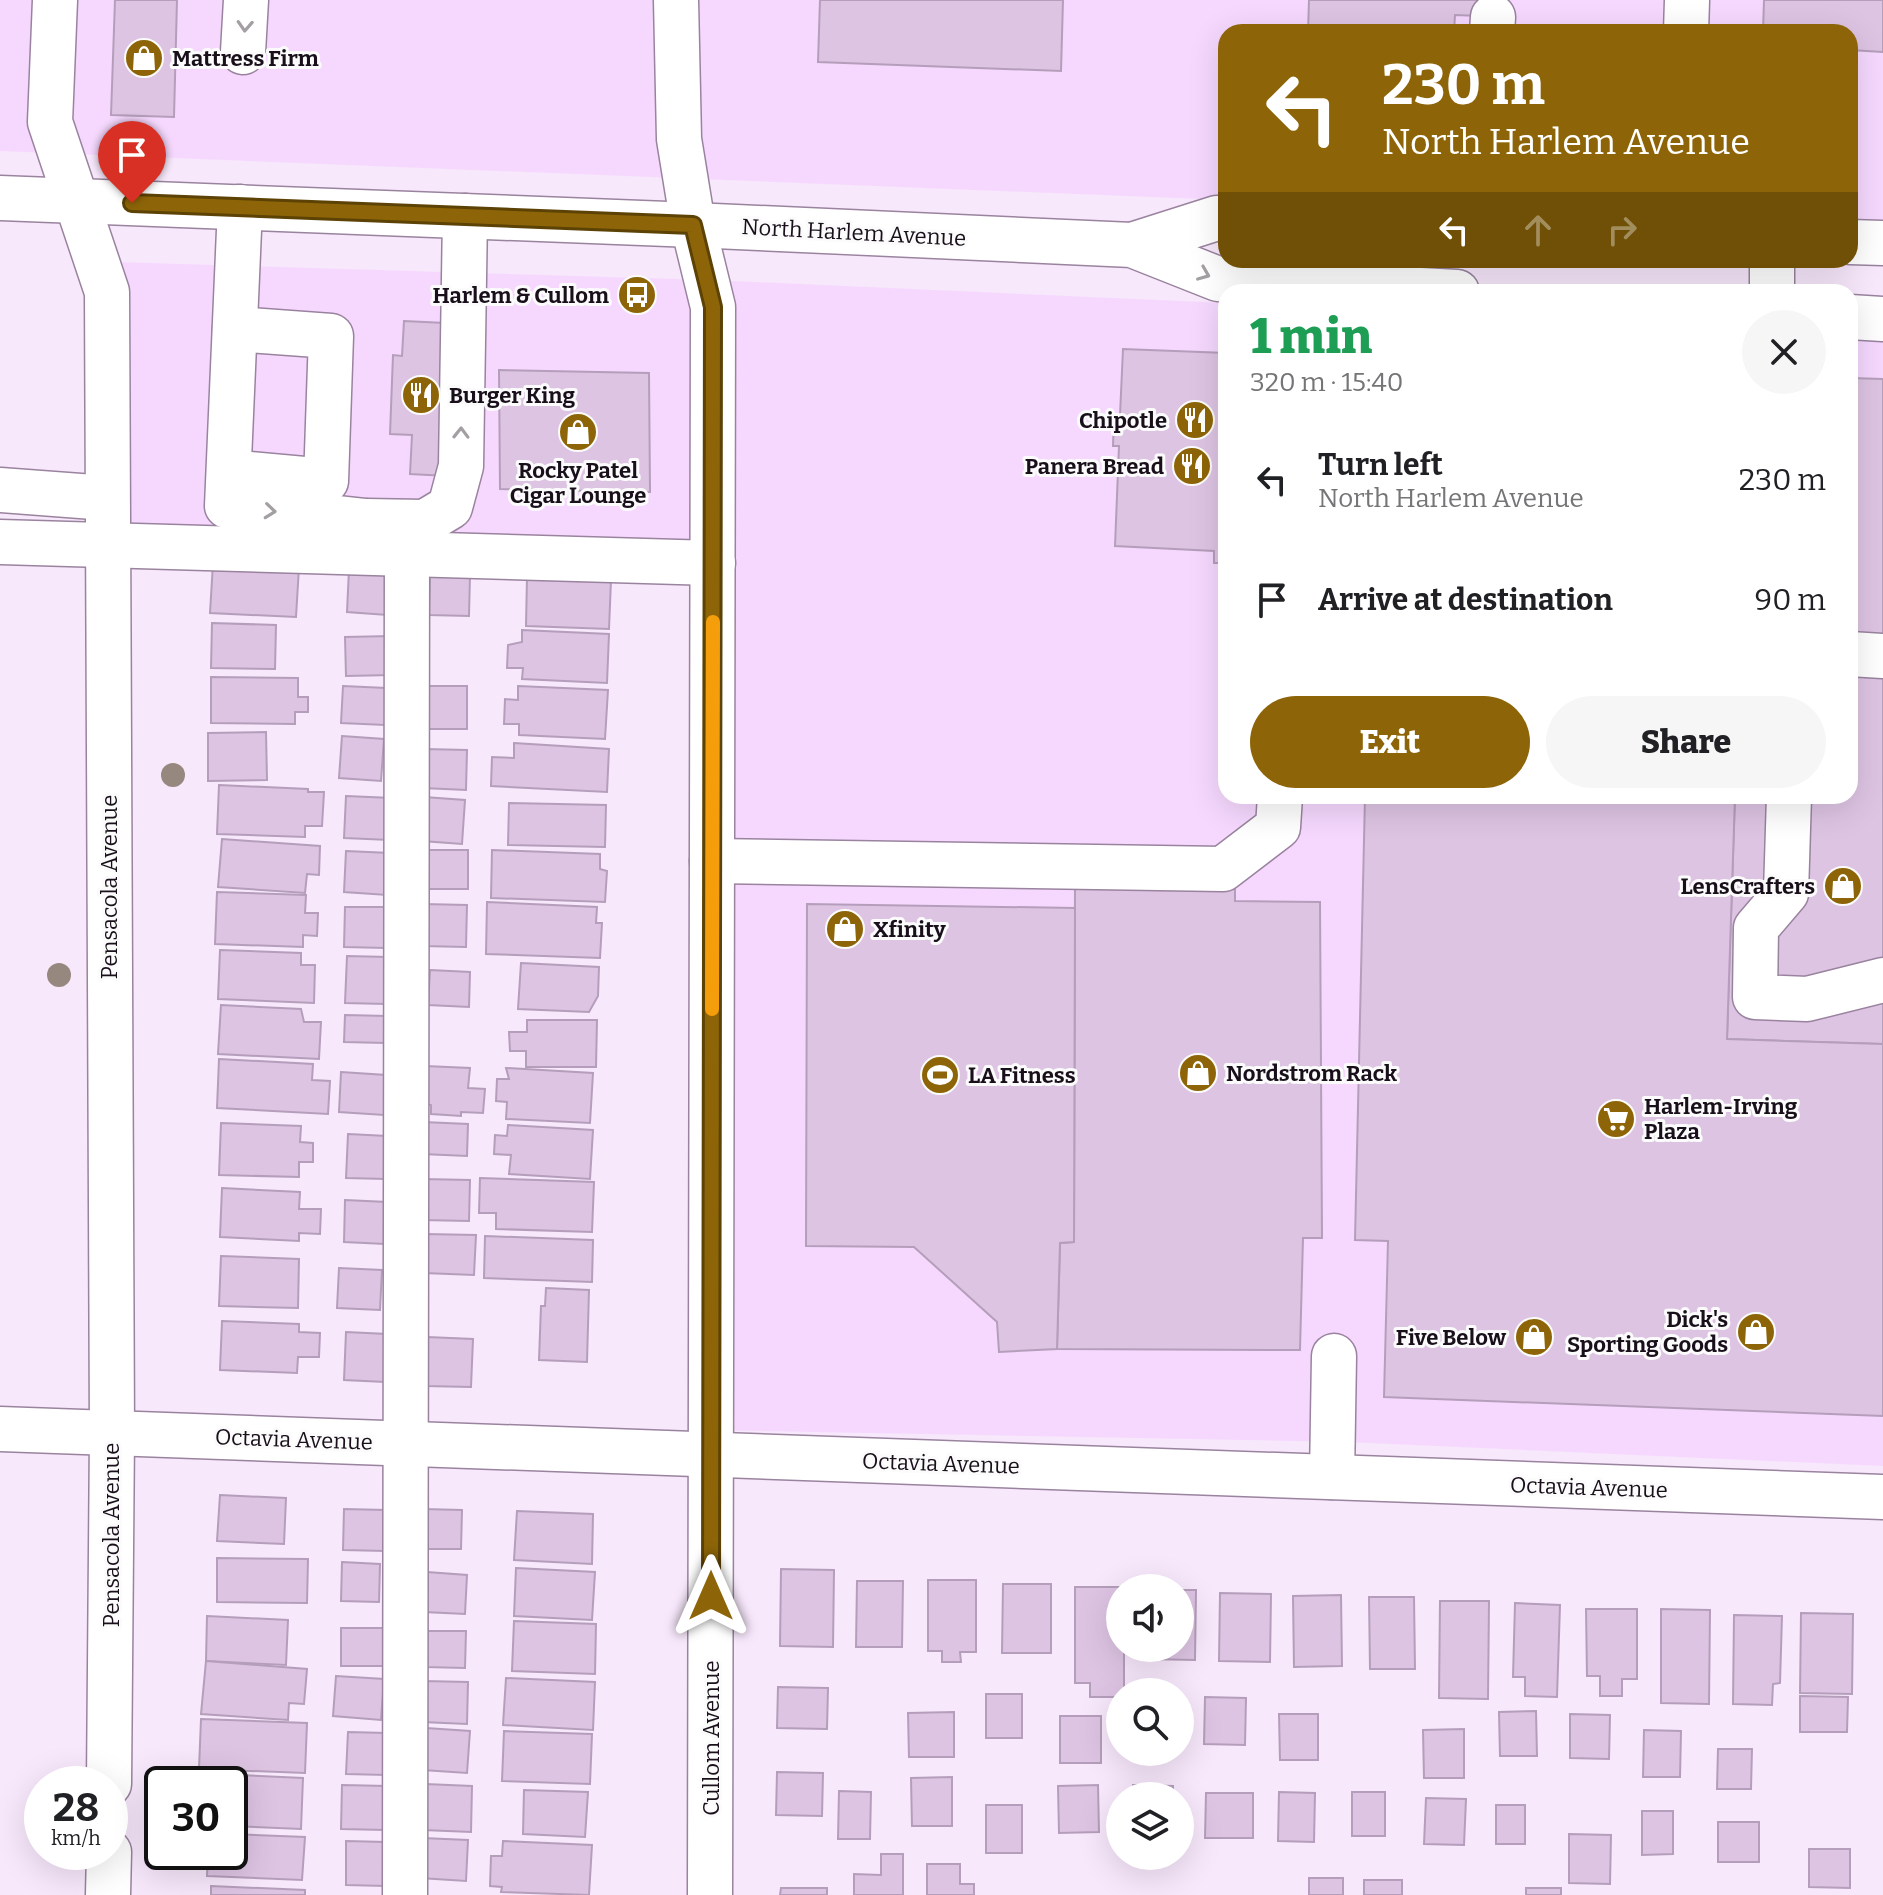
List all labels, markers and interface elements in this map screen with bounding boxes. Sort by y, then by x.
one-way arrow [237,20,254,33]
shop icon: Mattress Firm [123,37,165,79]
place label: Mattress Firm [172,45,319,72]
text: 230 m [1382,52,1545,119]
icon: left [1250,56,1354,160]
text: North Harlem Avenue [1382,120,1750,164]
pin [98,121,166,203]
icon: arrive [110,133,154,177]
icon: left [1432,208,1476,252]
icon: ahead [1516,208,1560,252]
icon: right [1600,208,1644,252]
street label: North Harlem Avenue [741,213,967,252]
one-way arrow [1196,264,1210,281]
bus stop icon: Harlem & Cullom [616,274,658,316]
place label: Harlem & Cullom [432,282,609,309]
text: 1 min [1250,308,1372,366]
button: close [1742,310,1826,394]
text: 320 m · 15:40 [1250,367,1403,398]
restaurant icon: Burger King [400,374,442,416]
place label: Burger King [449,382,575,409]
restaurant icon: Chipotle [1174,399,1216,441]
place label: Chipotle [1079,407,1167,434]
shop icon: Rocky Patel Cigar Lounge [557,411,599,453]
one-way arrow [452,426,470,439]
restaurant icon: Panera Bread [1171,445,1213,487]
text: Turn left [1318,447,1443,483]
place label: Panera Bread [1025,453,1164,480]
place label: Rocky Patel Cigar Lounge [510,457,646,509]
icon: left [1250,458,1294,502]
text: 230 m [1739,462,1826,498]
text: North Harlem Avenue [1318,483,1584,514]
one-way arrow [264,502,277,519]
icon: arrive [1250,578,1294,622]
text: Arrive at destination [1318,582,1613,618]
text: 90 m [1755,582,1826,618]
button: Exit [1250,696,1530,788]
button: Share [1546,696,1826,788]
street label: Pensacola Avenue [96,795,123,979]
shop icon: LensCrafters [1822,865,1864,907]
place label: LensCrafters [1680,873,1815,900]
shop icon: Xfinity [824,908,866,950]
place label: Xfinity [873,916,946,943]
shop icon: Nordstrom Rack [1177,1052,1219,1094]
sports icon: LA Fitness [919,1054,961,1096]
place label: Nordstrom Rack [1226,1060,1397,1087]
place label: LA Fitness [968,1062,1076,1089]
place label: Harlem-Irving Plaza [1644,1093,1798,1145]
supermarket icon: Harlem-Irving Plaza [1595,1098,1637,1140]
place label: Dick's Sporting Goods [1567,1306,1728,1358]
shop icon: Dick's Sporting Goods [1735,1311,1777,1353]
shop icon: Five Below [1513,1316,1555,1358]
place label: Five Below [1396,1324,1507,1351]
street label: Octavia Avenue [215,1423,373,1456]
street label: Pensacola Avenue [98,1443,125,1627]
street label: Octavia Avenue [862,1447,1020,1480]
street label: Octavia Avenue [1510,1471,1668,1504]
position arrow [669,1554,753,1638]
map controls [1106,1574,1194,1870]
button: sound [1106,1574,1194,1662]
street label: Cullom Avenue [698,1660,725,1816]
button: search [1106,1678,1194,1766]
speed limit sign: 30 [144,1766,248,1870]
button: layers [1106,1782,1194,1870]
text: 28 [53,1784,99,1832]
text: km/h [51,1826,101,1850]

